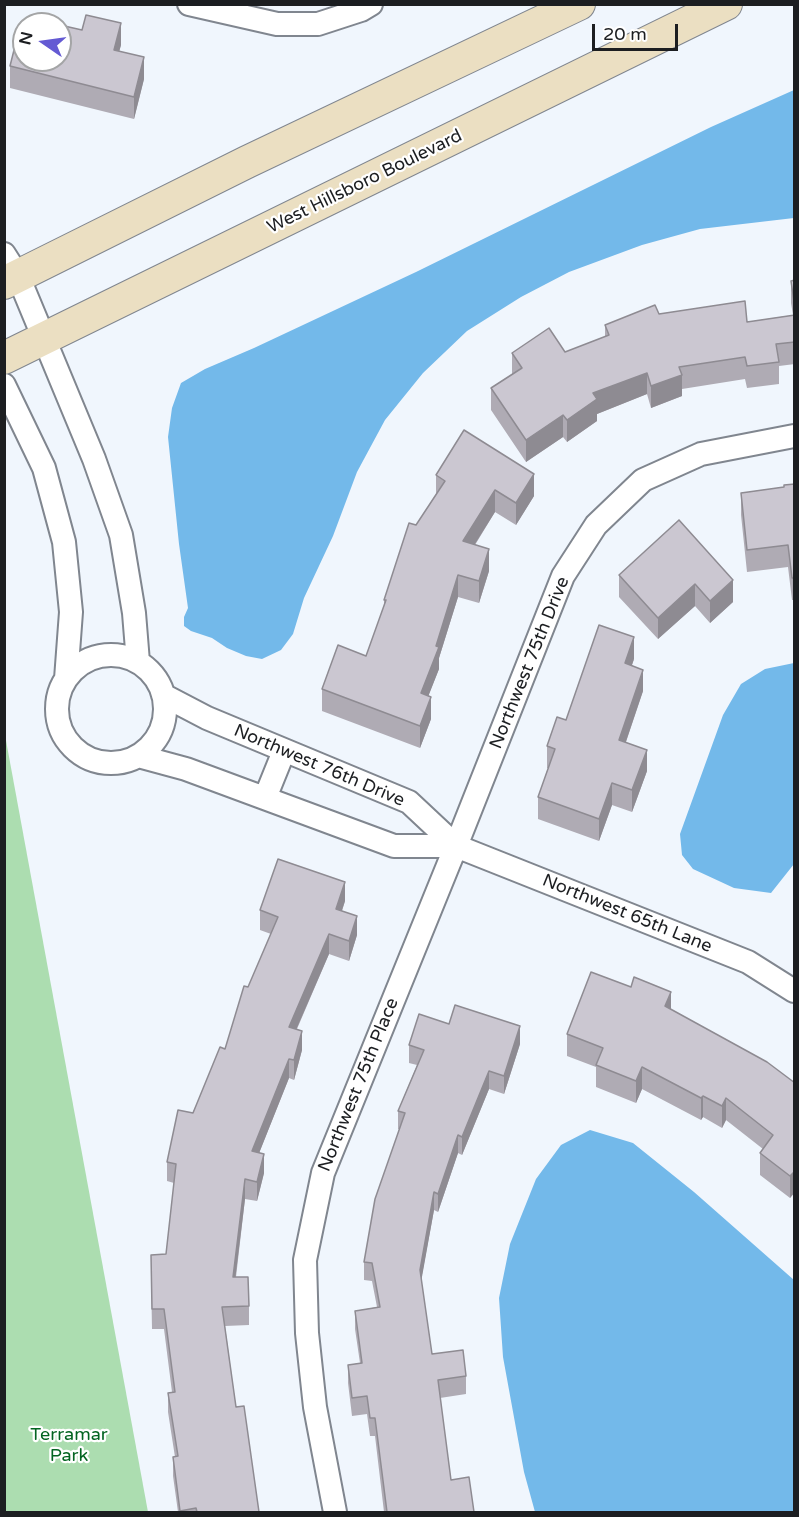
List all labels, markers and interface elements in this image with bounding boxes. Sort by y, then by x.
north arrow [12,12,72,72]
scale bar [595,12,680,50]
text: 20 m [603,23,647,45]
text: N [15,30,38,47]
street label: West Hillsboro Boulevard [264,125,466,239]
street label: Northwest 75th Drive [486,574,574,752]
street label: Northwest 76th Drive [230,720,408,812]
street label: Northwest 65th Lane [539,870,715,958]
street label: Northwest 75th Place [314,995,404,1175]
park label: Terramar Park [30,1424,108,1466]

